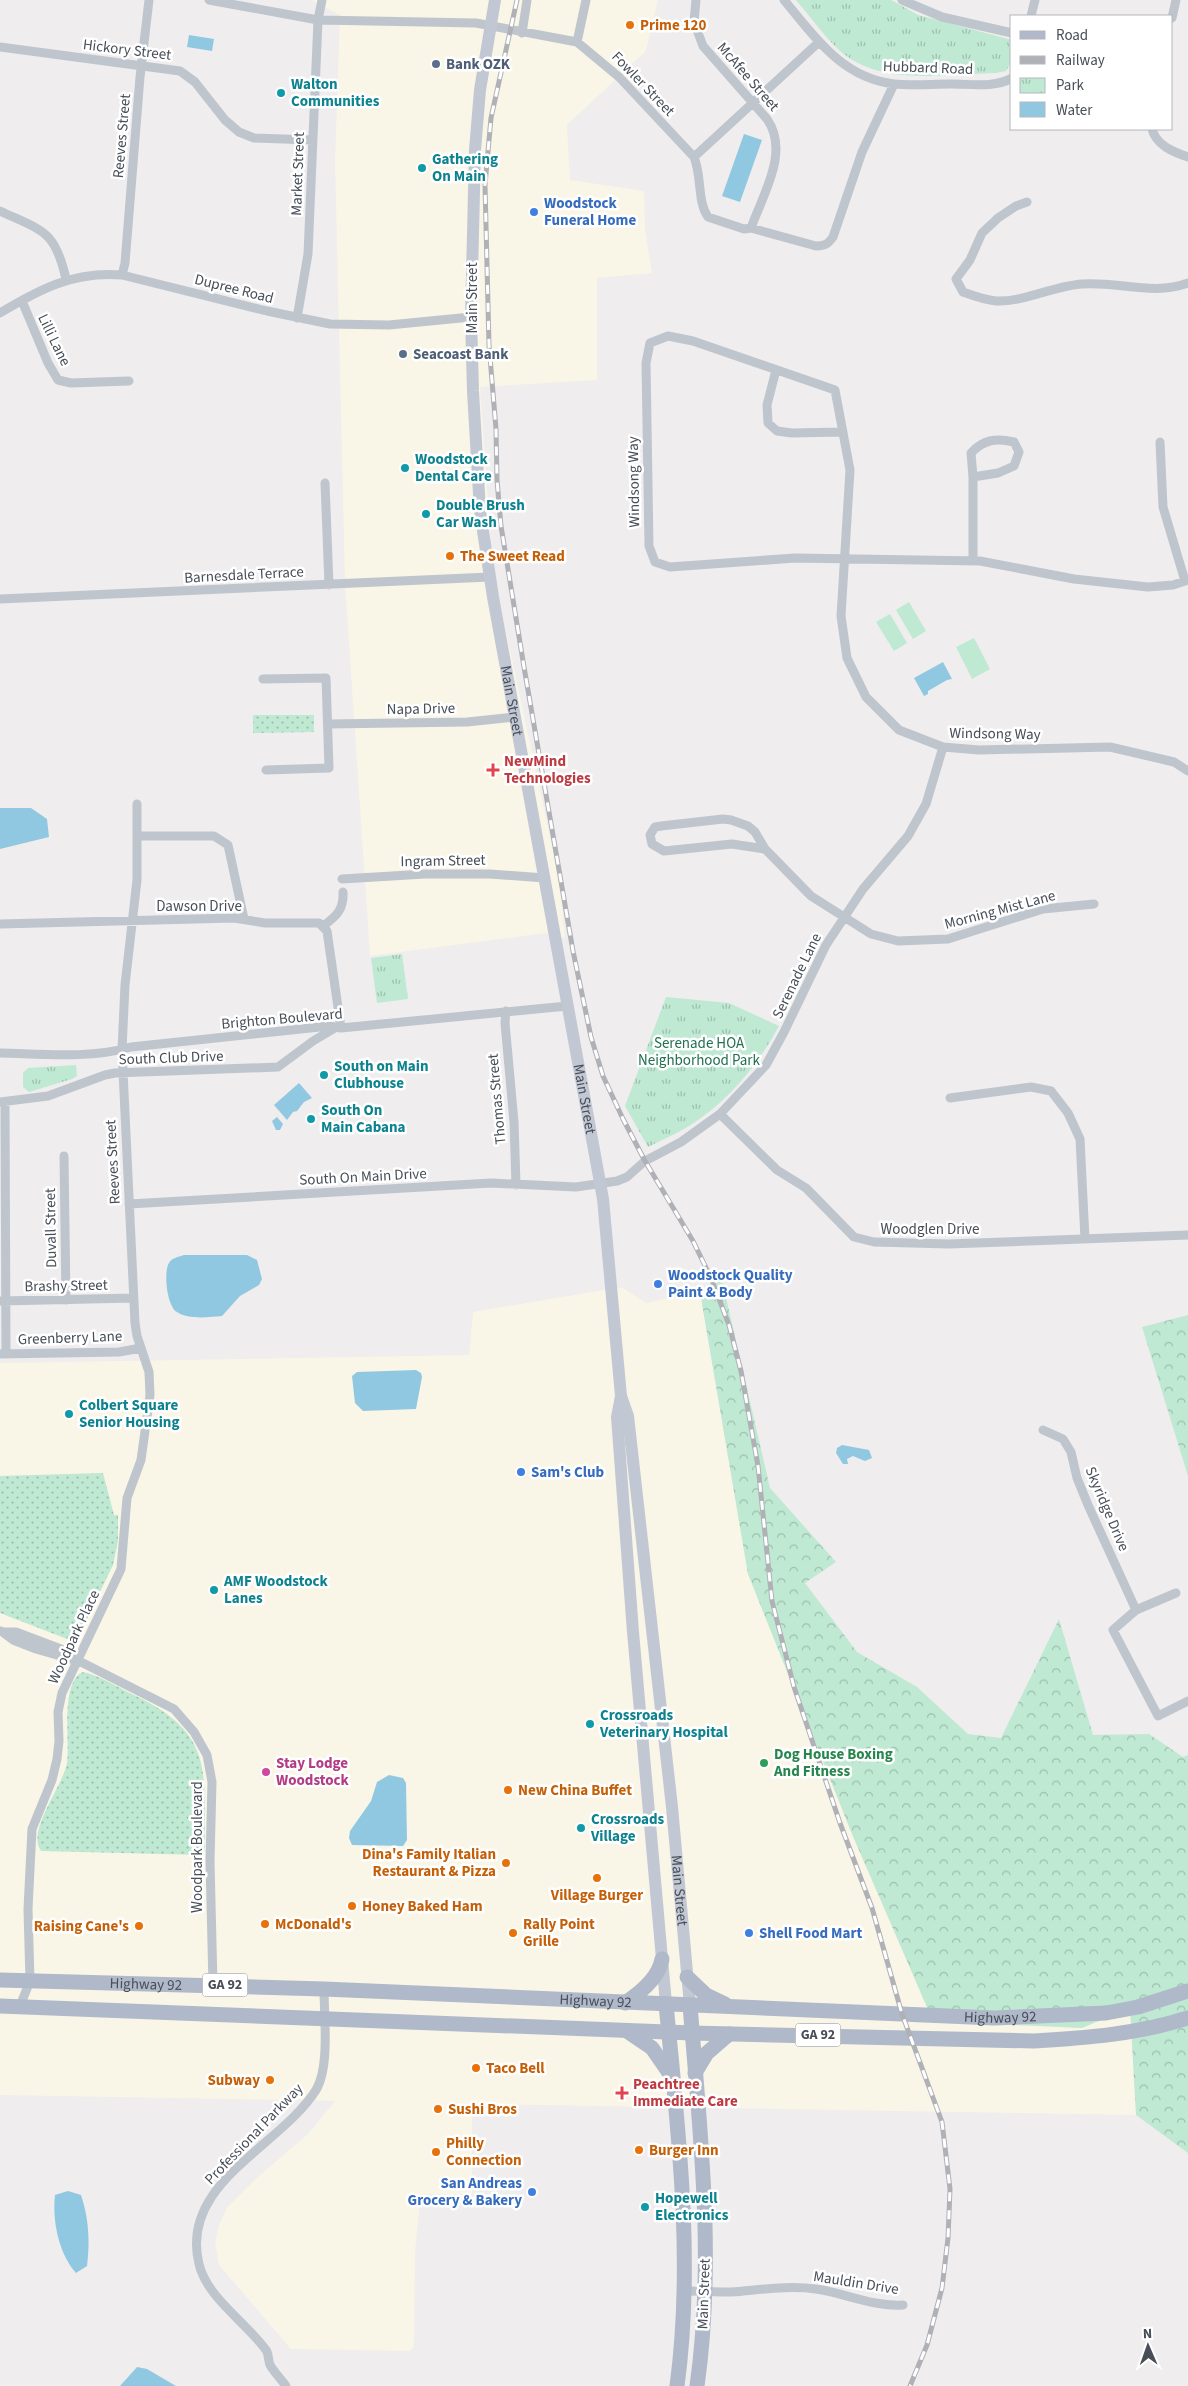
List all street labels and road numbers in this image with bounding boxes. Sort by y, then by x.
street label: Hickory Street [82,34,172,66]
street label: McAfee Street [712,38,784,116]
street label: Fowler Street [607,47,679,121]
street label: Hubbard Road [882,56,974,80]
street label: Reeves Street [108,93,136,179]
street label: Market Street [286,132,310,216]
street label: Main Street [462,263,483,333]
street label: Dupree Road [192,269,276,309]
street label: Lilli Lane [32,310,76,370]
street label: Windsong Way [623,436,645,528]
street label: Barnesdale Terrace [184,561,304,589]
street label: Main Street [495,664,529,737]
street label: Napa Drive [387,698,455,720]
street label: Windsong Way [949,723,1041,745]
street label: Ingram Street [400,850,486,872]
street label: Morning Mist Lane [942,885,1058,935]
street label: Dawson Drive [156,896,242,917]
street label: Serenade Lane [767,930,827,1022]
street label: Brighton Boulevard [220,1003,344,1035]
street label: South Club Drive [118,1046,224,1070]
street label: Thomas Street [483,1053,511,1145]
street label: Main Street [568,1062,601,1136]
street label: Reeves Street [100,1119,126,1205]
street label: South On Main Drive [299,1163,427,1191]
street label: Duvall Street [40,1188,62,1268]
street label: Woodglen Drive [881,1219,979,1240]
street label: Brashy Street [24,1275,108,1297]
street label: Greenberry Lane [17,1326,123,1350]
street label: Skyridge Drive [1080,1463,1134,1555]
street label: Woodpark Place [43,1587,105,1687]
street label: Woodpark Boulevard [187,1781,208,1913]
street label: Main Street [666,1854,693,1927]
street label: Highway 92 [109,1973,182,1996]
road number: GA 92 [202,1974,248,1996]
street label: Highway 92 [559,1989,632,2013]
street label: Highway 92 [964,2006,1037,2029]
road number: GA 92 [796,2024,840,2046]
street label: Professional Parkway [200,2079,308,2189]
street label: Main Street [692,2258,716,2330]
street label: Mauldin Drive [812,2266,900,2300]

